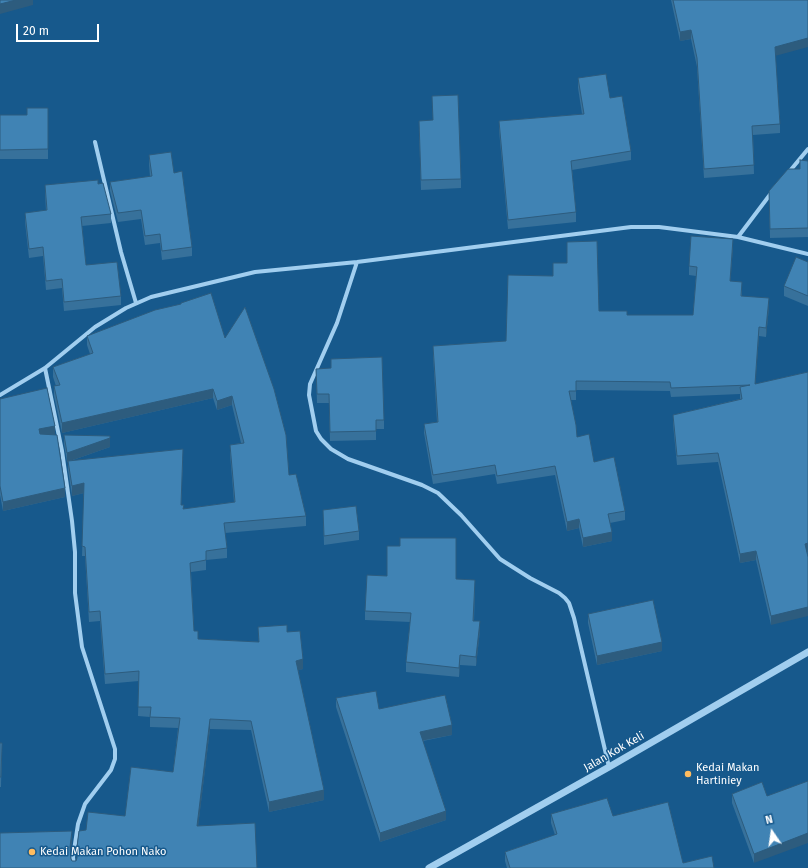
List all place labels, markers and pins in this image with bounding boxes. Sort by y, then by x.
place label: Kedai Makan Hartiniey [696,761,759,787]
marker: Kedai Makan Hartiniey [683,769,693,779]
place label: Kedai Makan Pohon Nako [40,845,166,859]
marker: Kedai Makan Pohon Nako [27,847,37,857]

